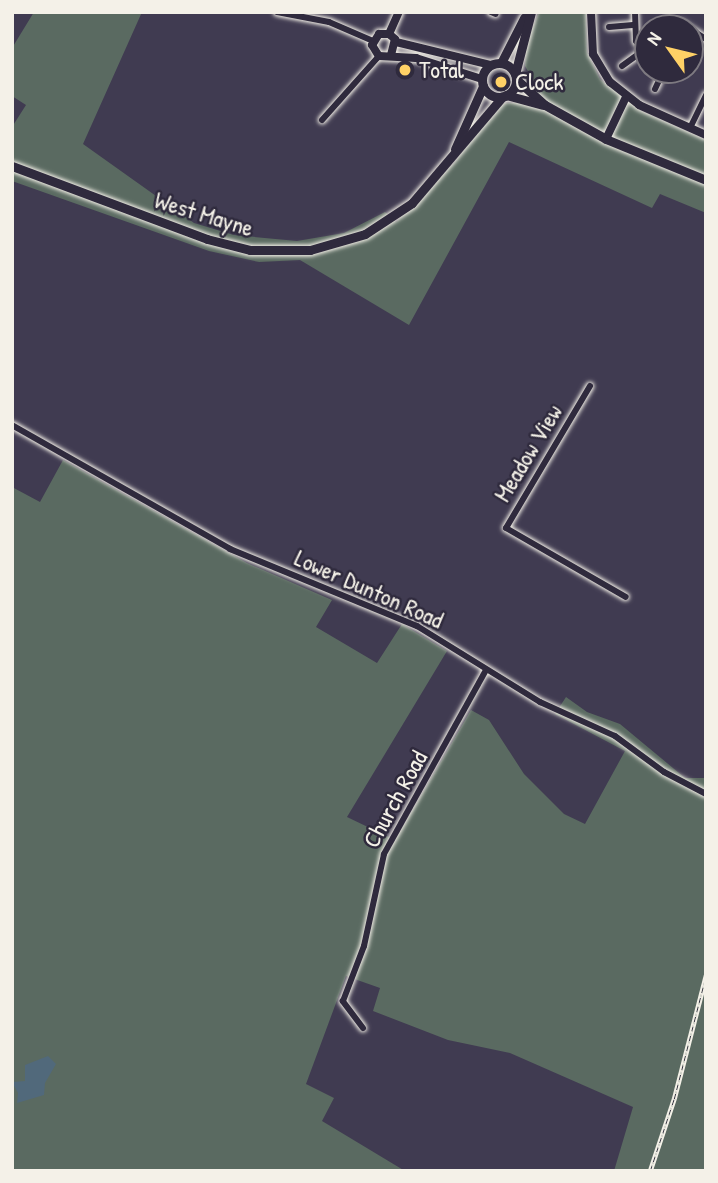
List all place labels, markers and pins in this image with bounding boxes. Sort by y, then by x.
place label: Total [419,56,464,84]
marker: Total [397,62,413,78]
place label: Clock [515,68,563,96]
marker: Clock [493,74,509,90]

